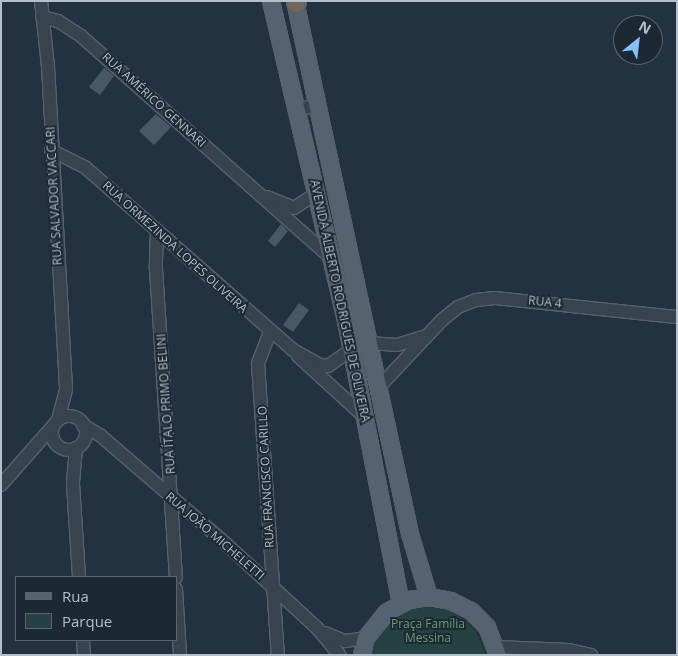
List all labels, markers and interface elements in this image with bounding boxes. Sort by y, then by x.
north arrow [613,15,663,65]
text: N [635,16,655,38]
street label: RUA AMÉRICO GENNARI [99,50,209,150]
street label: RUA SALVADOR VACCARI [43,126,65,266]
street label: RUA ORMEZINDA LOPES OLIVEIRA [100,178,250,316]
street label: AVENIDA ALBERTO RODRIGUES DE OLIVEIRA [307,178,373,424]
street label: RUA 4 [527,293,563,311]
street label: RUA ÍTALO PRIMO BELINI [154,333,178,475]
street label: RUA FRANCISCO CARILLO [255,406,277,548]
street label: RUA JOÃO MICHELETTI [163,489,267,583]
legend [15,576,178,641]
text: Rua [62,586,89,606]
text: Parque [62,611,112,631]
park label: Praça Família Messina [391,617,465,645]

